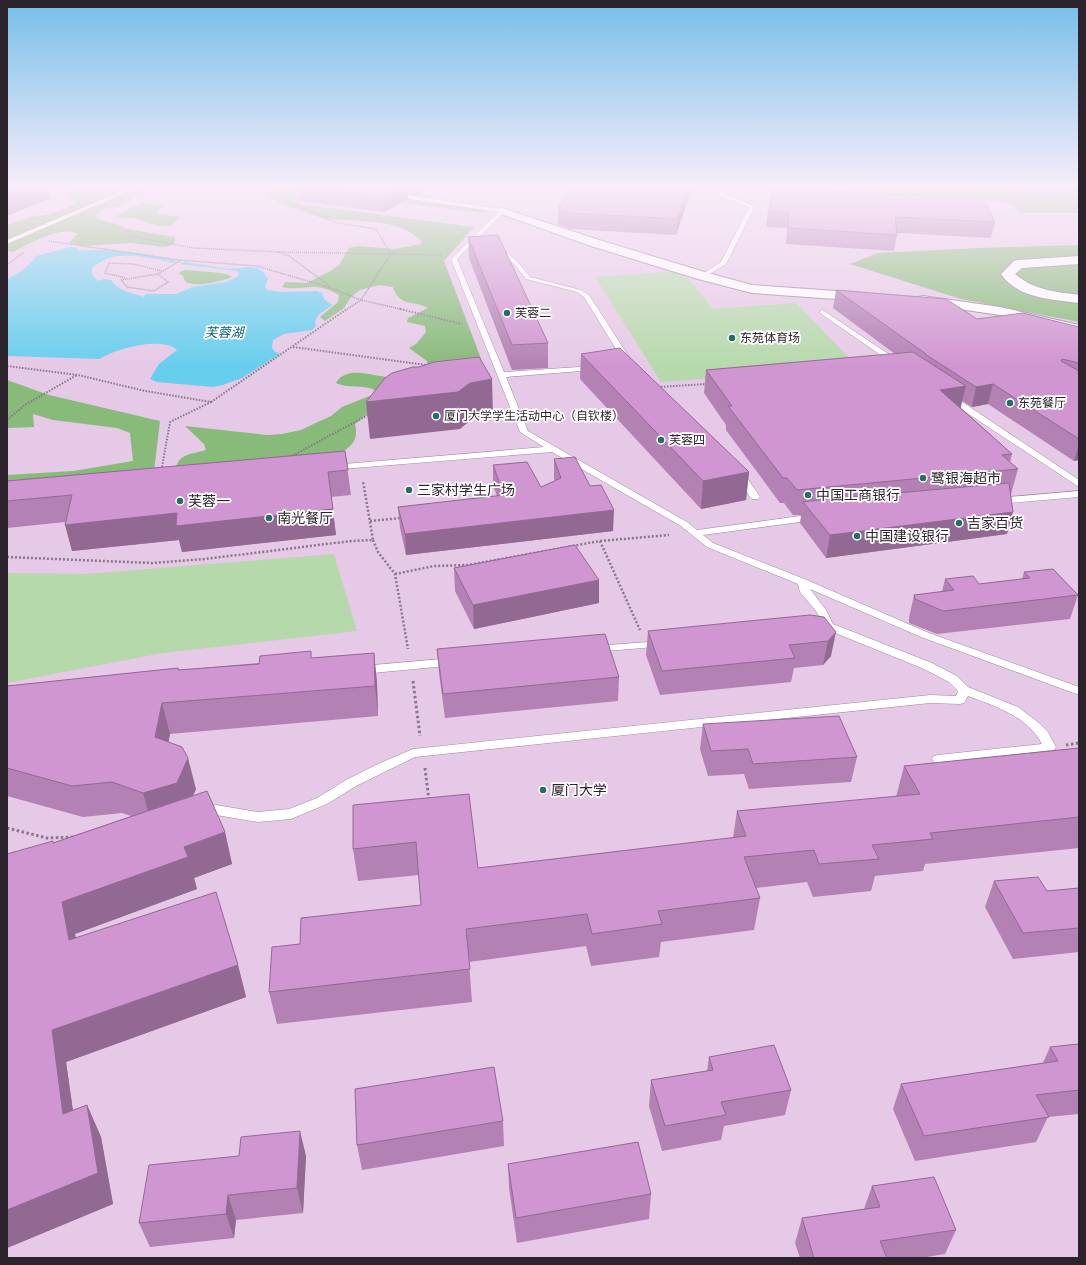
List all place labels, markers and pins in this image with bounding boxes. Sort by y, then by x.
place label: 芙蓉二 [515,305,551,322]
marker: 芙蓉二 [502,308,512,318]
place label: 东苑体育场 [740,330,800,347]
marker: 东苑体育场 [727,333,737,343]
place label: 东苑餐厅 [1018,395,1066,412]
marker: 东苑餐厅 [1005,398,1015,408]
place label: 厦门大学学生活动中心（自钦楼） [444,408,624,425]
marker: 厦门大学学生活动中心（自钦楼） [431,411,441,421]
place label: 芙蓉四 [669,432,705,449]
marker: 芙蓉四 [656,435,666,445]
place label: 鹭银海超市 [931,469,1001,489]
marker: 鹭银海超市 [918,473,928,483]
place label: 三家村学生广场 [417,481,515,501]
marker: 三家村学生广场 [404,485,414,495]
place label: 中国工商银行 [816,486,900,506]
marker: 中国工商银行 [803,490,813,500]
place label: 芙蓉一 [188,492,230,512]
marker: 芙蓉一 [175,496,185,506]
place label: 南光餐厅 [277,509,333,529]
marker: 南光餐厅 [264,513,274,523]
place label: 吉家百货 [967,514,1023,534]
marker: 吉家百货 [954,518,964,528]
place label: 中国建设银行 [865,527,949,547]
marker: 中国建设银行 [852,531,862,541]
place label: 厦门大学 [551,781,607,801]
marker: 厦门大学 [538,785,548,795]

